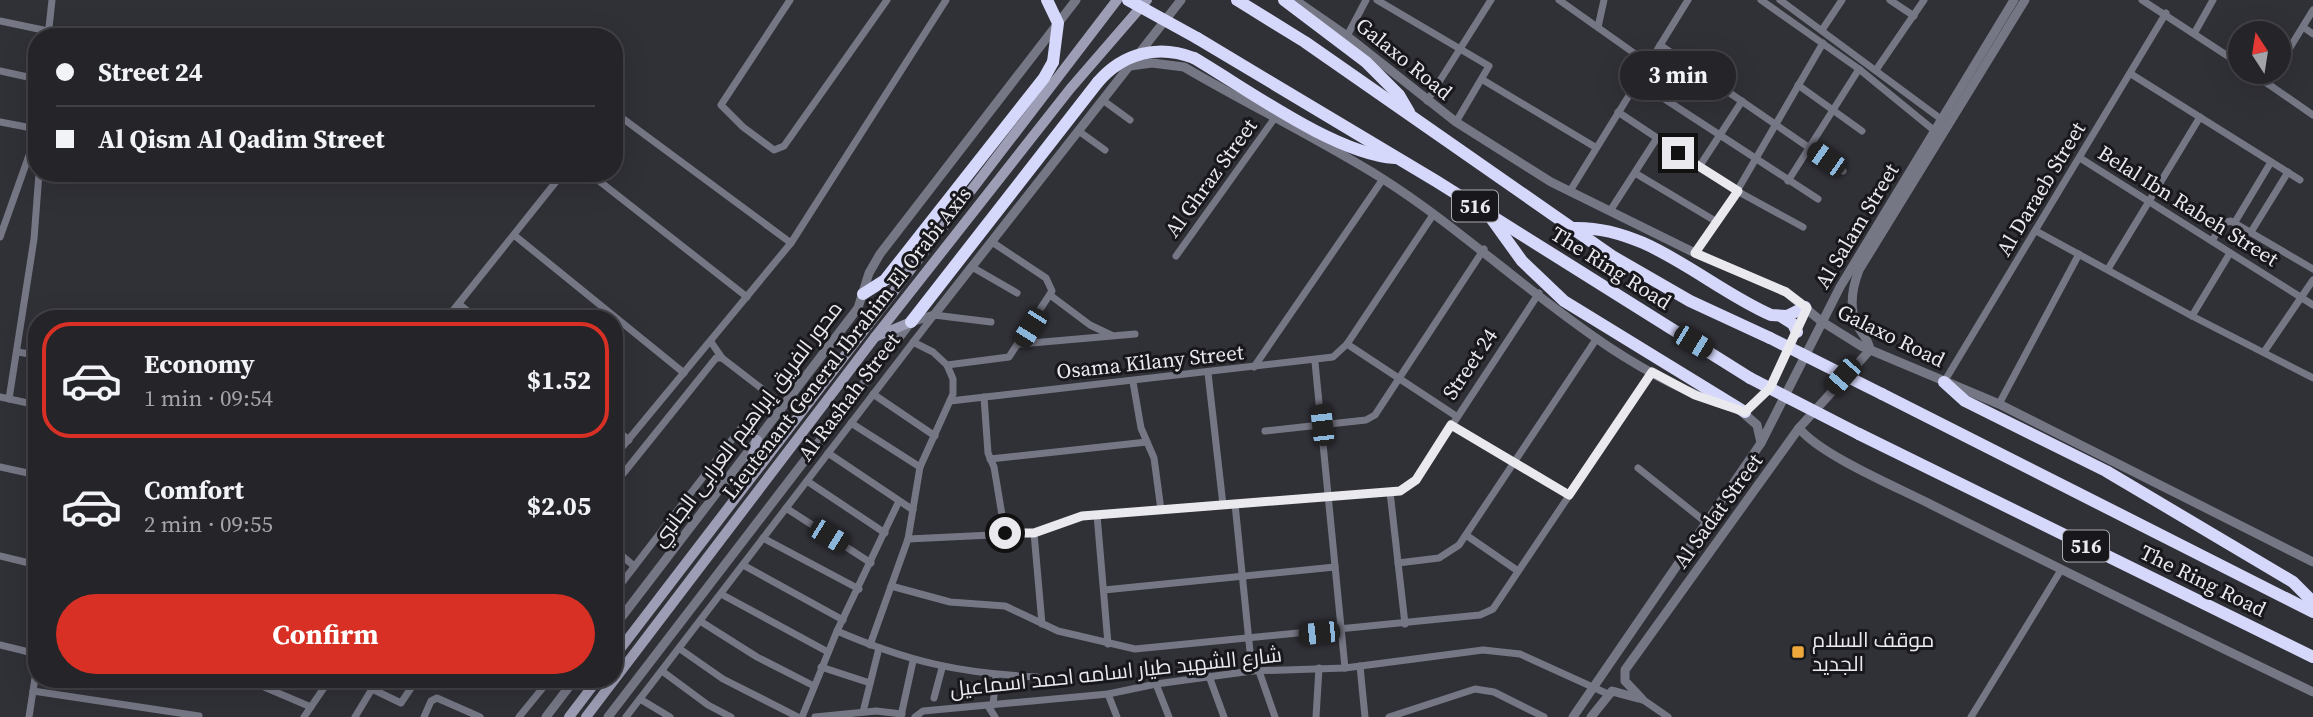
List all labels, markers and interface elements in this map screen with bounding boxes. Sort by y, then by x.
street label: Galaxo Road [1350,11,1459,107]
north arrow [2228,21,2291,84]
map controls [2228,21,2291,84]
callout: 3 min [1620,52,1736,100]
text: Street 24 [98,54,203,90]
text: 3 min [1648,59,1708,91]
street label: Al Ghraz Street [1158,112,1264,243]
street label: Al Daraeb Street [1989,116,2092,261]
text: Al Qism Al Qadim Street [98,121,385,157]
route end [1662,137,1694,169]
car [1803,138,1850,180]
street label: Belal Ibn Rabeh Street [2092,138,2284,273]
street label: Al Salam Street [1808,158,1905,294]
street label: Lieutenant General Ibrahim El Orabi Axis [715,180,978,505]
road number: 516 [1452,190,1498,222]
street label: The Ring Road [1546,219,1677,316]
street label: محور الفريق إبراهيم العرابى الجانبي [645,295,850,554]
street label: Galaxo Road [1833,297,1950,374]
car [1010,305,1051,351]
street label: Street 24 [1435,322,1504,405]
car [1670,322,1717,362]
street label: Al Rashah Street [791,327,906,467]
street label: Osama Kilany Street [1055,337,1245,386]
text: Economy [144,346,255,382]
icon: car [60,349,123,412]
car [1822,353,1865,399]
text: $1.52 [527,362,591,398]
text: 1 min · 09:54 [144,382,273,414]
car [1310,403,1335,447]
street label: Al Sadat Street [1666,447,1769,574]
text: Comfort [144,472,244,508]
icon: car [60,475,123,538]
text: $2.05 [527,488,591,524]
text: 2 min · 09:55 [144,508,273,540]
car [806,516,853,556]
route start [989,517,1021,549]
road number: 516 [2063,530,2109,562]
street label: The Ring Road [2135,538,2271,624]
button: Confirm [56,594,595,674]
car [1298,620,1341,646]
place label: موقف السلام الجديد [1812,625,1934,678]
street label: شارع الشهيد طيار اسامه احمد اسماعيل [949,640,1283,703]
marker: موقف السلام الجديد [1790,644,1806,660]

